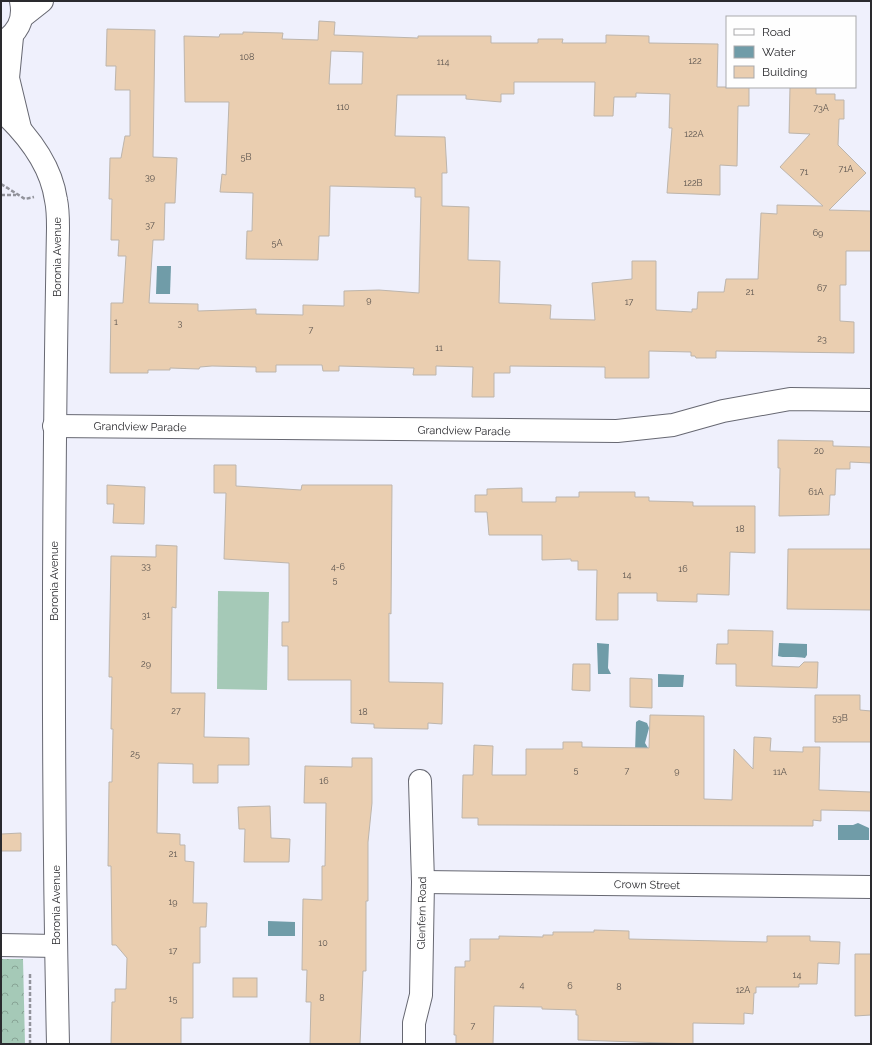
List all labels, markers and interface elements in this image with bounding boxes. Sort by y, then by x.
legend [726,16,856,88]
text: Road [762,25,791,39]
text: Water [762,45,796,59]
house number: 108 [240,52,254,62]
house number: 122 [688,56,702,66]
house number: 114 [437,57,449,67]
text: Building [762,65,808,79]
house number: 110 [336,102,350,112]
house number: 73A [813,103,829,113]
house number: 122A [684,129,704,139]
house number: 5B [241,152,251,162]
house number: 71A [839,164,853,174]
house number: 71 [800,167,808,177]
house number: 39 [145,172,155,182]
house number: 122B [683,178,703,188]
street label: Boronia Avenue [51,216,64,297]
house number: 37 [145,220,155,230]
house number: 69 [813,228,823,238]
house number: 5A [272,238,283,248]
house number: 67 [817,283,827,293]
house number: 21 [746,287,754,297]
house number: 9 [366,295,372,305]
house number: 17 [625,297,633,307]
house number: 1 [114,317,118,327]
house number: 3 [178,318,183,328]
house number: 7 [309,325,314,335]
house number: 23 [817,334,827,344]
house number: 11 [435,343,443,353]
street label: Grandview Parade [93,420,187,434]
street label: Grandview Parade [417,424,511,438]
house number: 20 [814,446,825,456]
house number: 61A [808,487,824,497]
house number: 18 [735,524,745,534]
street label: Boronia Avenue [48,540,61,621]
house number: 33 [141,561,151,571]
house number: 4-6 [331,562,346,572]
house number: 16 [678,564,688,574]
house number: 14 [623,570,631,580]
house number: 5 [333,575,338,585]
house number: 31 [142,610,150,620]
house number: 29 [141,659,151,669]
house number: 27 [171,706,181,716]
house number: 18 [358,707,368,717]
house number: 53B [832,713,848,723]
house number: 25 [130,749,140,759]
house number: 5 [574,765,579,775]
house number: 7 [625,766,630,776]
house number: 9 [674,766,680,776]
house number: 11A [773,767,787,777]
house number: 16 [319,776,329,786]
house number: 21 [169,849,177,859]
street label: Boronia Avenue [50,864,63,945]
street label: Glenfern Road [415,876,429,950]
street label: Crown Street [614,878,681,892]
house number: 19 [168,897,178,907]
house number: 10 [318,938,328,948]
house number: 17 [169,946,177,956]
house number: 14 [793,970,801,980]
house number: 4 [520,980,525,990]
house number: 6 [567,981,573,991]
house number: 8 [616,982,622,992]
house number: 12A [736,985,750,995]
house number: 8 [319,993,325,1003]
house number: 15 [169,994,177,1004]
house number: 7 [471,1021,476,1031]

